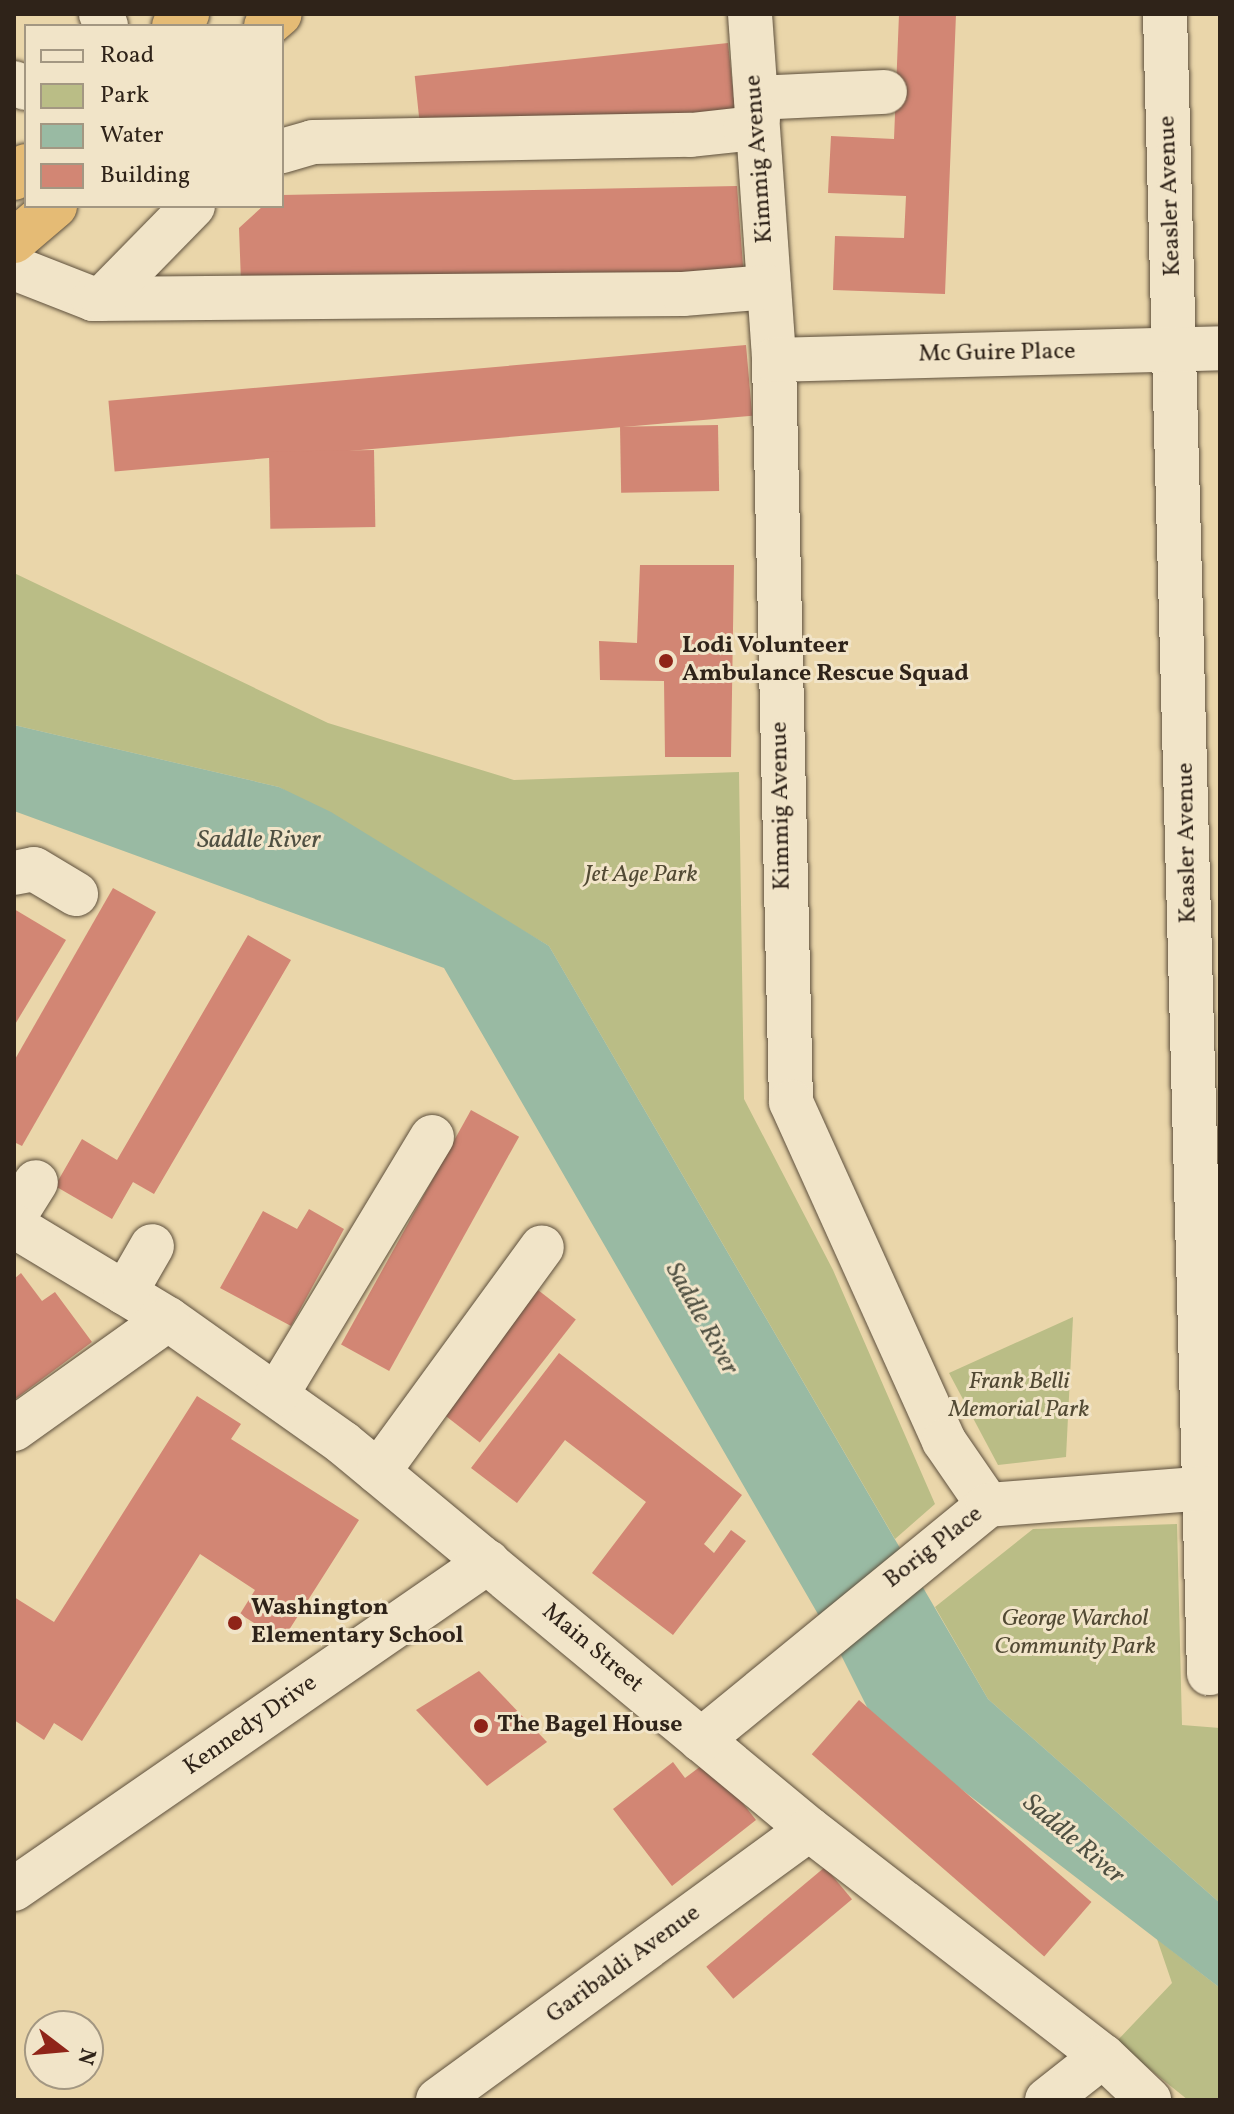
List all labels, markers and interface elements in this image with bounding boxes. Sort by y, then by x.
legend [24,24,284,208]
text: Road [100,39,154,73]
street label: Kimmig Avenue [740,74,780,244]
text: Park [100,79,149,113]
street label: Keasler Avenue [1154,115,1188,277]
text: Water [100,119,164,153]
text: Building [100,159,190,193]
street label: Mc Guire Place [918,338,1076,370]
place label: Lodi Volunteer Ambulance Rescue Squad [682,633,969,689]
marker: Lodi Volunteer Ambulance Rescue Squad [657,652,675,670]
street label: Kimmig Avenue [766,721,798,891]
street label: Keasler Avenue [1172,762,1204,924]
water label: Saddle River [197,825,321,857]
park label: Jet Age Park [584,862,698,890]
water label: Saddle River [657,1257,745,1381]
park label: Frank Belli Memorial Park [949,1369,1089,1425]
street label: Borig Place [879,1501,989,1595]
place label: Washington Elementary School [251,1595,464,1651]
street label: Main Street [535,1598,649,1700]
park label: George Warchol Community Park [994,1606,1156,1662]
marker: Washington Elementary School [226,1614,244,1632]
street label: Kennedy Drive [179,1669,323,1783]
place label: The Bagel House [497,1712,683,1740]
marker: The Bagel House [472,1717,490,1735]
water label: Saddle River [1016,1788,1130,1892]
street label: Garibaldi Avenue [541,1900,707,2030]
north arrow [24,2010,104,2090]
text: N [69,2044,103,2068]

